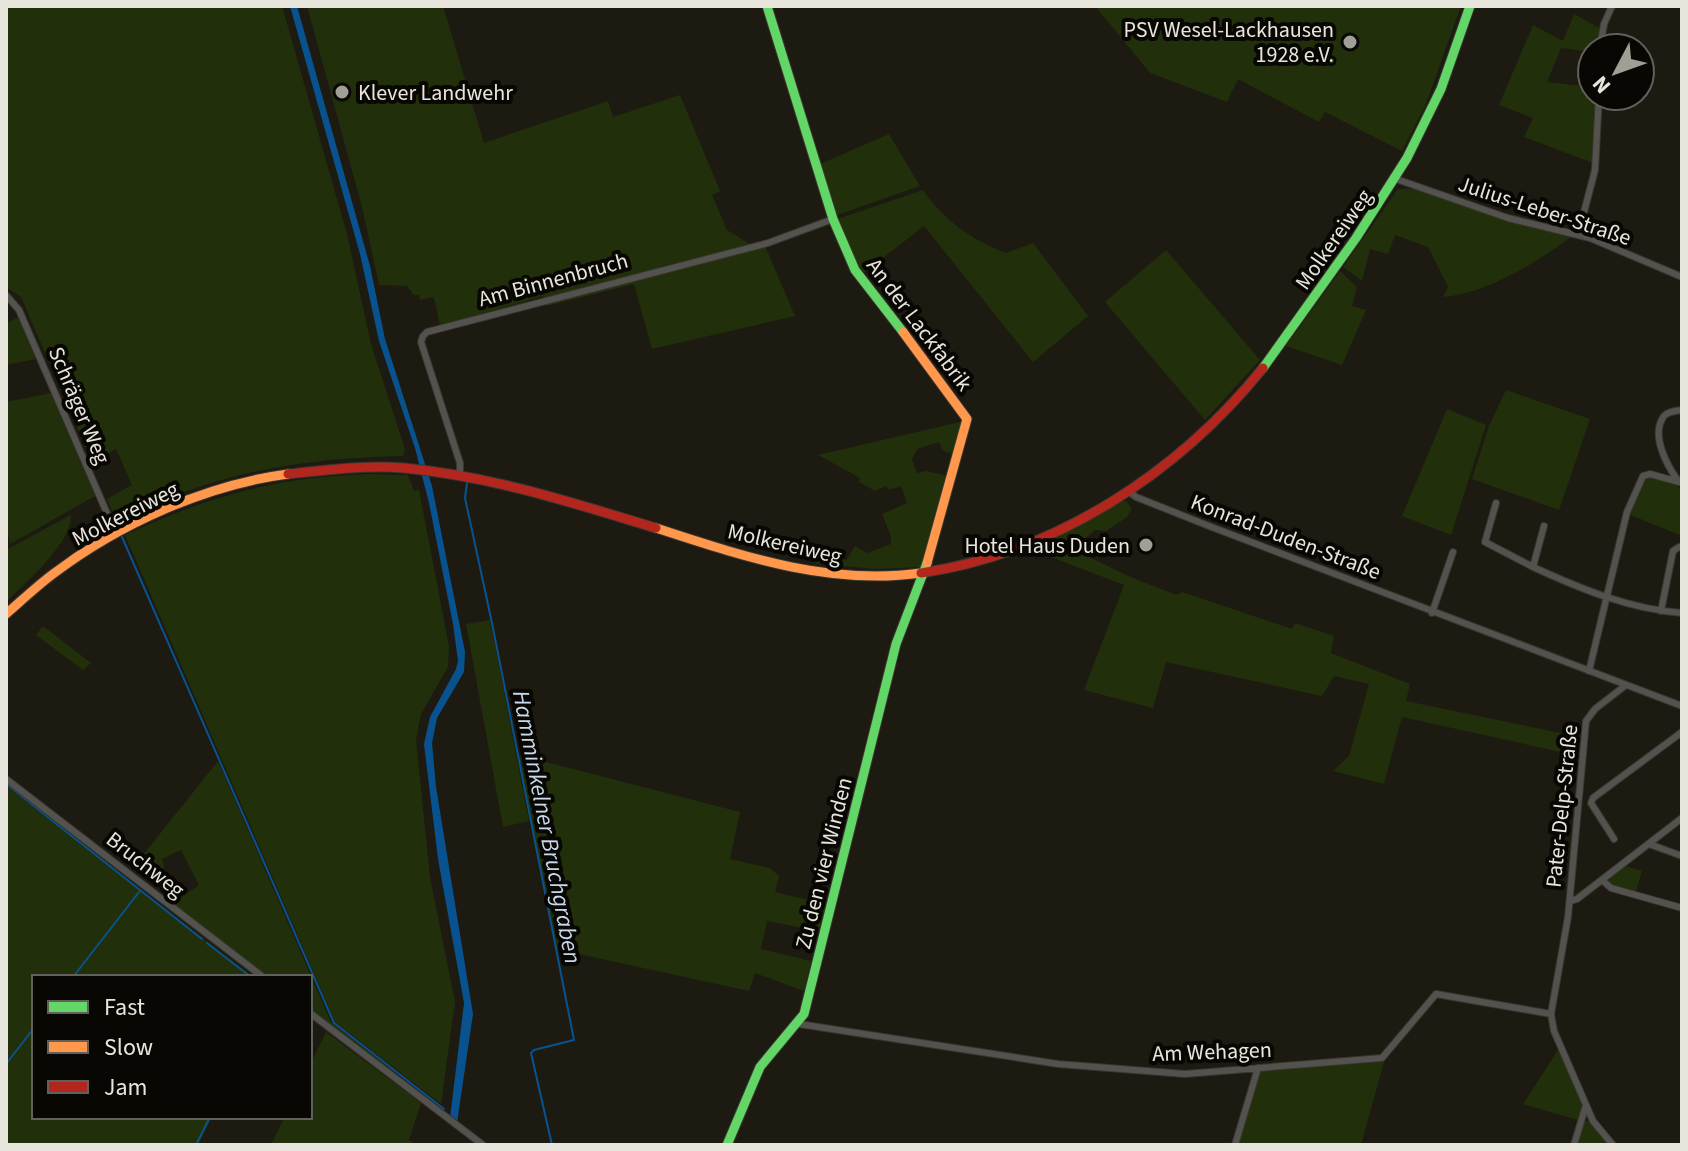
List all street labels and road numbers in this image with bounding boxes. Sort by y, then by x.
street label: Julius-Leber-Straße [1454,168,1635,254]
street label: Molkereiweg [1287,183,1380,296]
street label: Am Binnenbruch [475,245,632,315]
street label: An der Lackfabrik [858,251,980,398]
street label: Schräger Weg [40,342,118,469]
street label: Molkereiweg [66,473,184,555]
street label: Konrad-Duden-Straße [1186,486,1385,588]
street label: Molkereiweg [725,515,845,573]
street label: Pater-Delp-Straße [1538,723,1586,889]
street label: Zu den vier Winden [787,774,861,952]
street label: Bruchweg [99,824,192,906]
street label: Am Wehagen [1152,1034,1272,1070]

